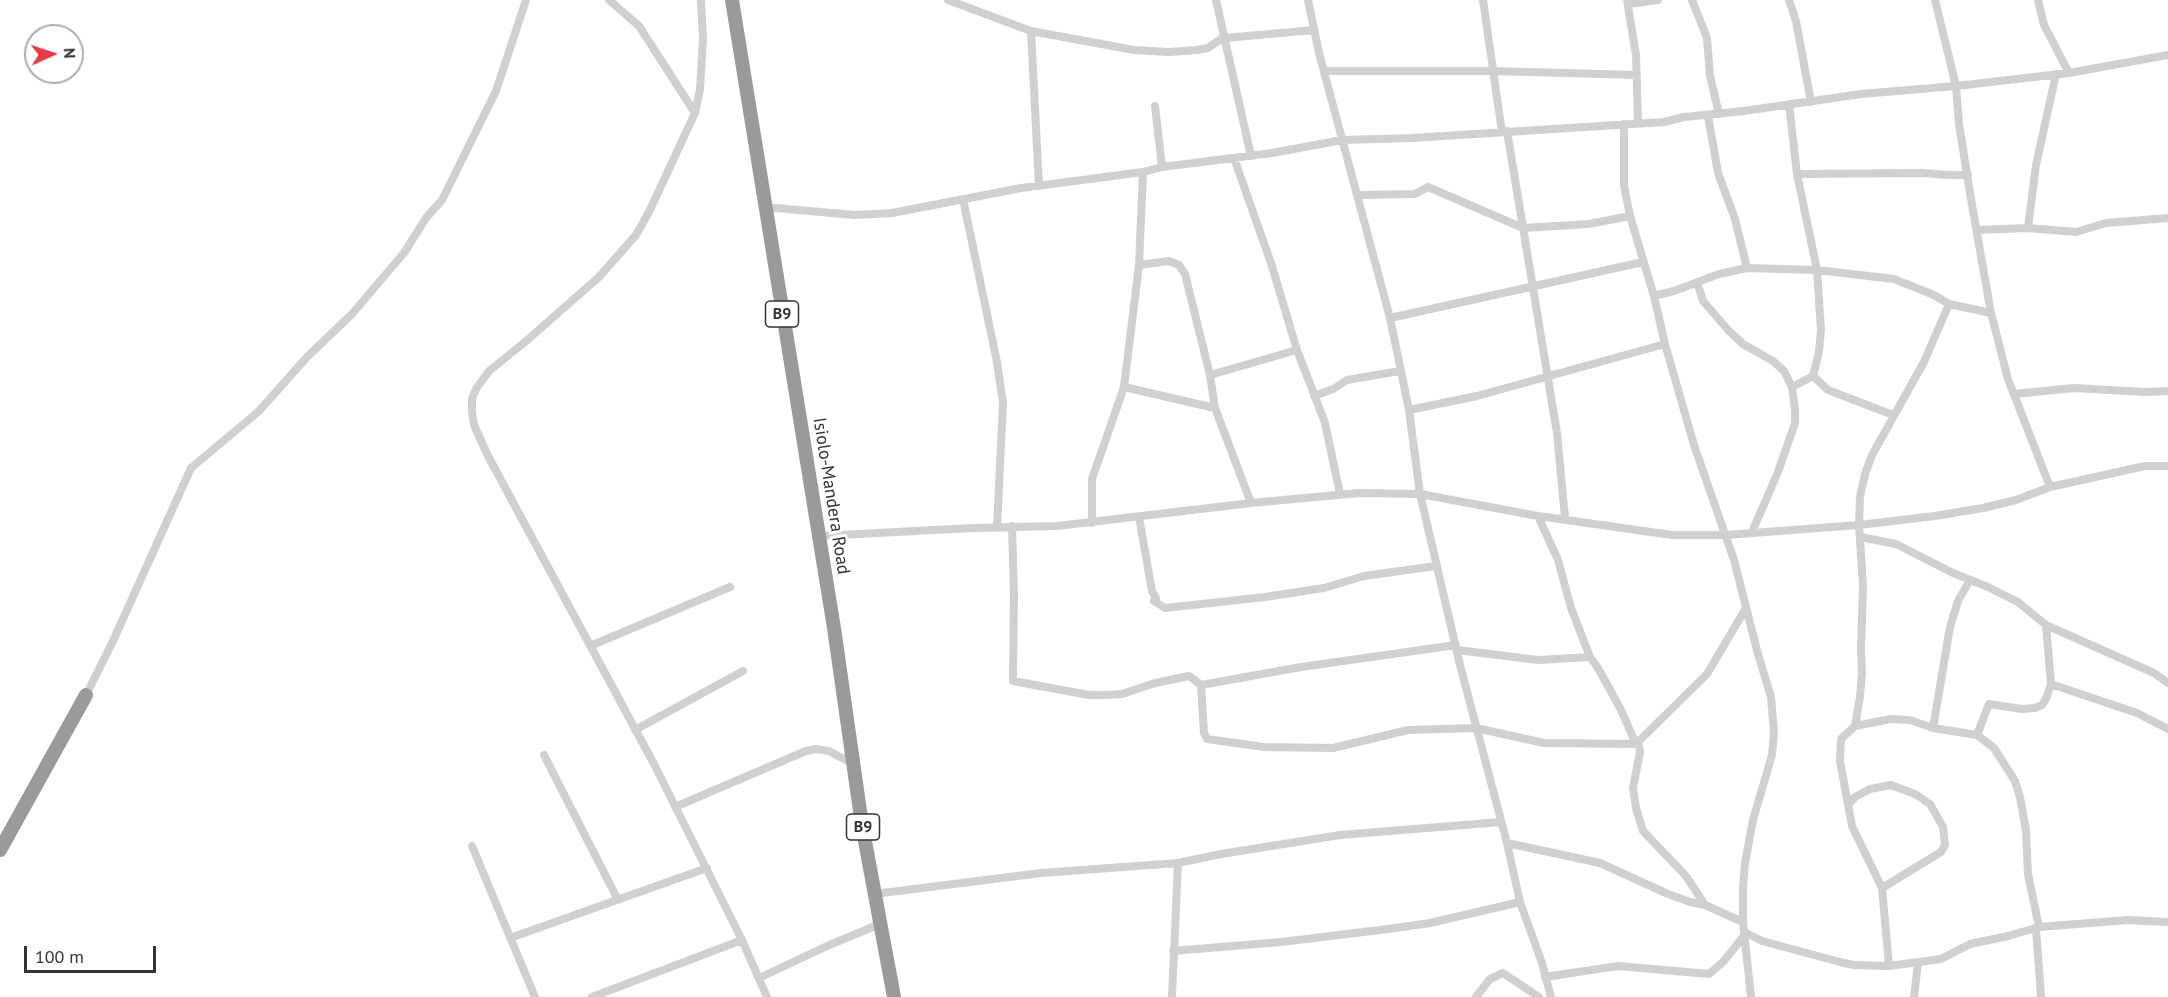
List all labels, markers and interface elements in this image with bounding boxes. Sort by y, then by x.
north arrow [24,24,84,84]
text: N [60,47,80,59]
road number: B9 [766,301,798,327]
street label: Isiolo-Mandera Road [808,416,854,576]
road number: B9 [846,814,880,840]
scale bar [27,934,159,972]
text: 100 m [35,945,84,968]

